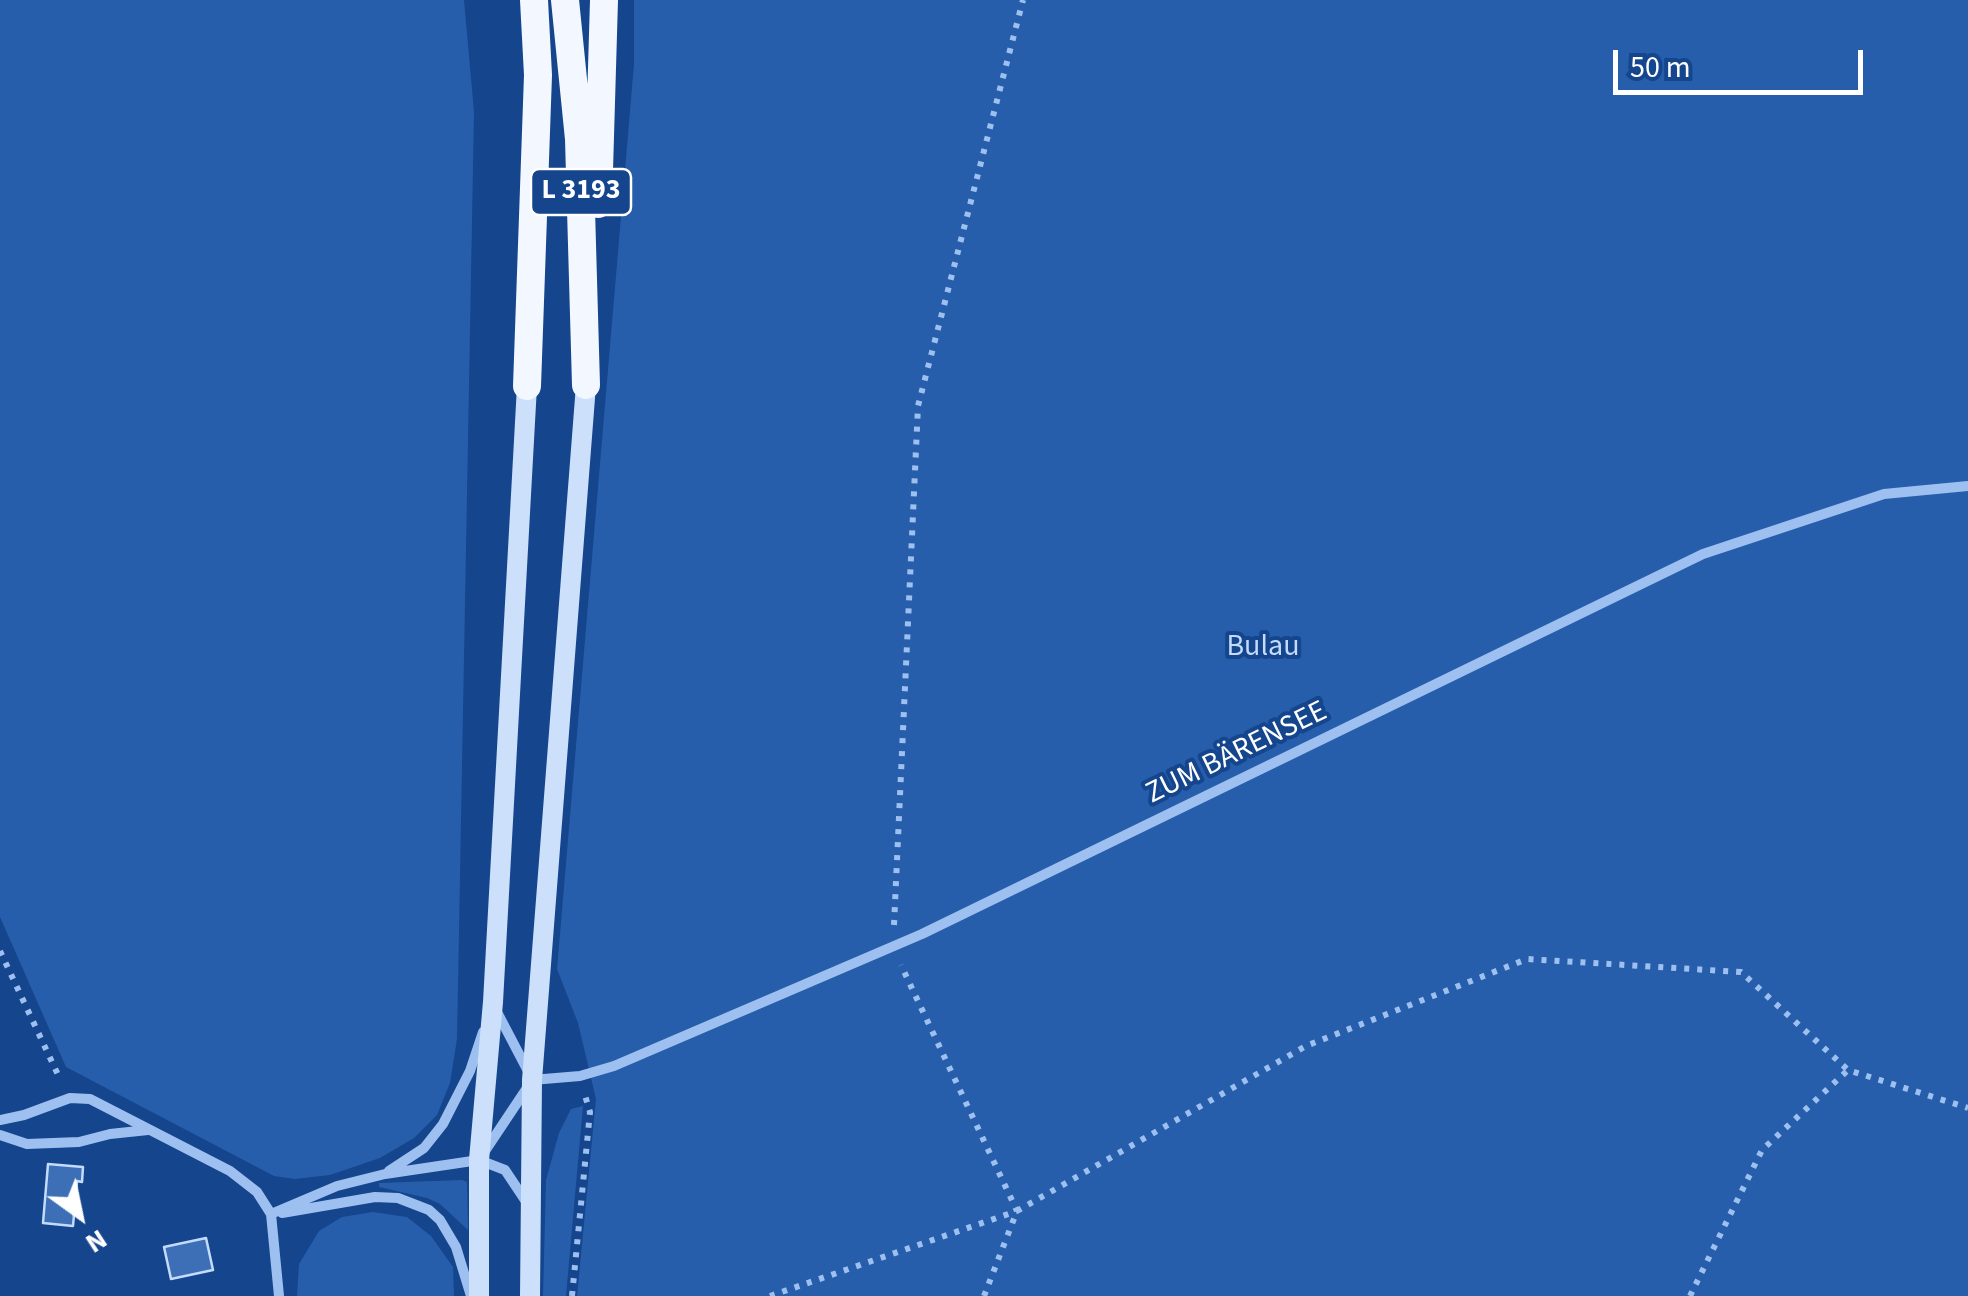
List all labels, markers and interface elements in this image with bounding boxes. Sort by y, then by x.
scale bar [1618,30,1868,92]
text: 50 m [1630,46,1691,89]
road number: L 3193 [531,169,631,215]
park label: Bulau [1226,630,1300,666]
street label: ZUM BÄRENSEE [1141,695,1333,813]
north arrow [30,1166,130,1266]
text: N [78,1219,115,1263]

